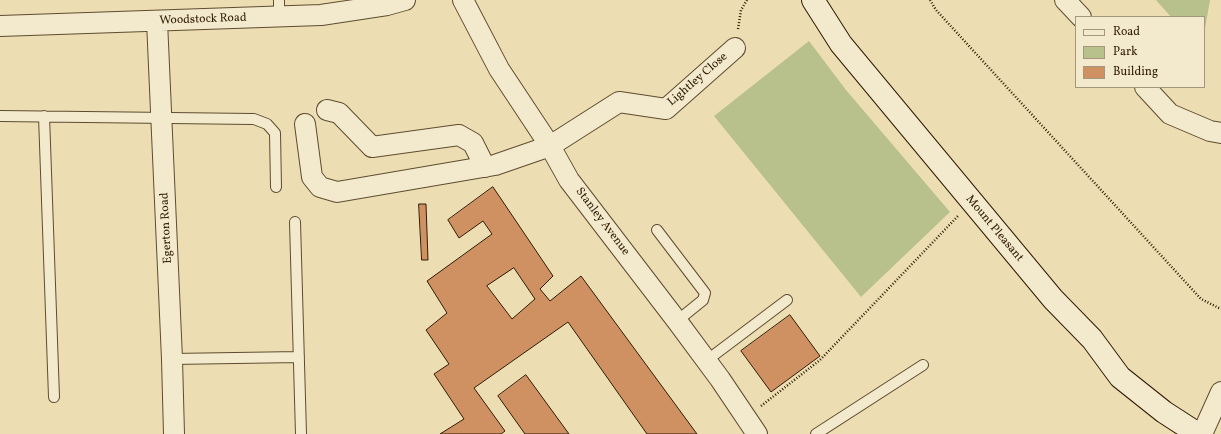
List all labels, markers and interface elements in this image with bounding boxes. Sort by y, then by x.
street label: Woodstock Road [159,11,247,29]
legend [1075,16,1205,88]
text: Road [1113,24,1140,40]
text: Park [1113,44,1138,60]
street label: Lightley Close [665,50,731,110]
text: Building [1113,64,1158,80]
street label: Stanley Avenue [572,185,632,259]
street label: Egerton Road [158,192,176,264]
street label: Mount Pleasant [962,193,1026,265]

